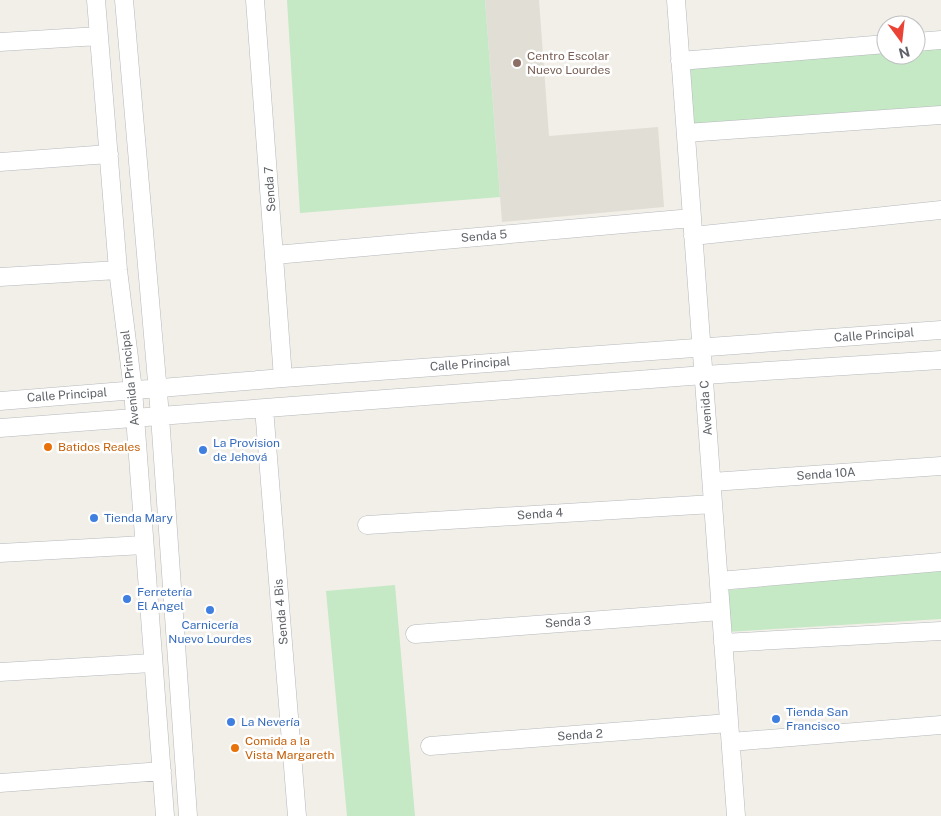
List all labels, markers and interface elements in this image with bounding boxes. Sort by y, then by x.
north arrow [876,15,926,65]
text: N [897,43,912,62]
place label: Centro Escolar Nuevo Lourdes [527,49,610,77]
marker: Centro Escolar Nuevo Lourdes [511,57,523,69]
street label: Senda 7 [261,166,279,212]
street label: Senda 5 [460,227,508,245]
street label: Calle Principal [833,325,915,345]
street label: Avenida Principal [118,329,142,427]
street label: Calle Principal [429,354,511,374]
street label: Avenida C [697,380,715,436]
street label: Calle Principal [26,385,108,405]
place label: La Provision de Jehová [213,436,280,464]
place label: Batidos Reales [58,440,140,454]
marker: Batidos Reales [42,441,54,453]
marker: La Provision de Jehová [197,444,209,456]
street label: Senda 10A [796,465,857,483]
street label: Senda 4 [517,505,564,523]
place label: Tienda Mary [104,511,174,525]
marker: Tienda Mary [88,512,100,524]
street label: Senda 4 Bis [271,578,291,646]
place label: Ferretería El Angel [137,585,192,613]
marker: Ferretería El Angel [121,593,133,605]
marker: Carnicería Nuevo Lourdes [204,604,216,616]
street label: Senda 3 [545,613,591,631]
place label: Carnicería Nuevo Lourdes [168,618,252,646]
place label: Tienda San Francisco [786,705,848,733]
marker: Tienda San Francisco [770,713,782,725]
place label: La Nevería [241,715,300,729]
marker: La Nevería [225,716,237,728]
street label: Senda 2 [557,726,603,744]
place label: Comida a la Vista Margareth [245,734,335,762]
marker: Comida a la Vista Margareth [229,742,241,754]

